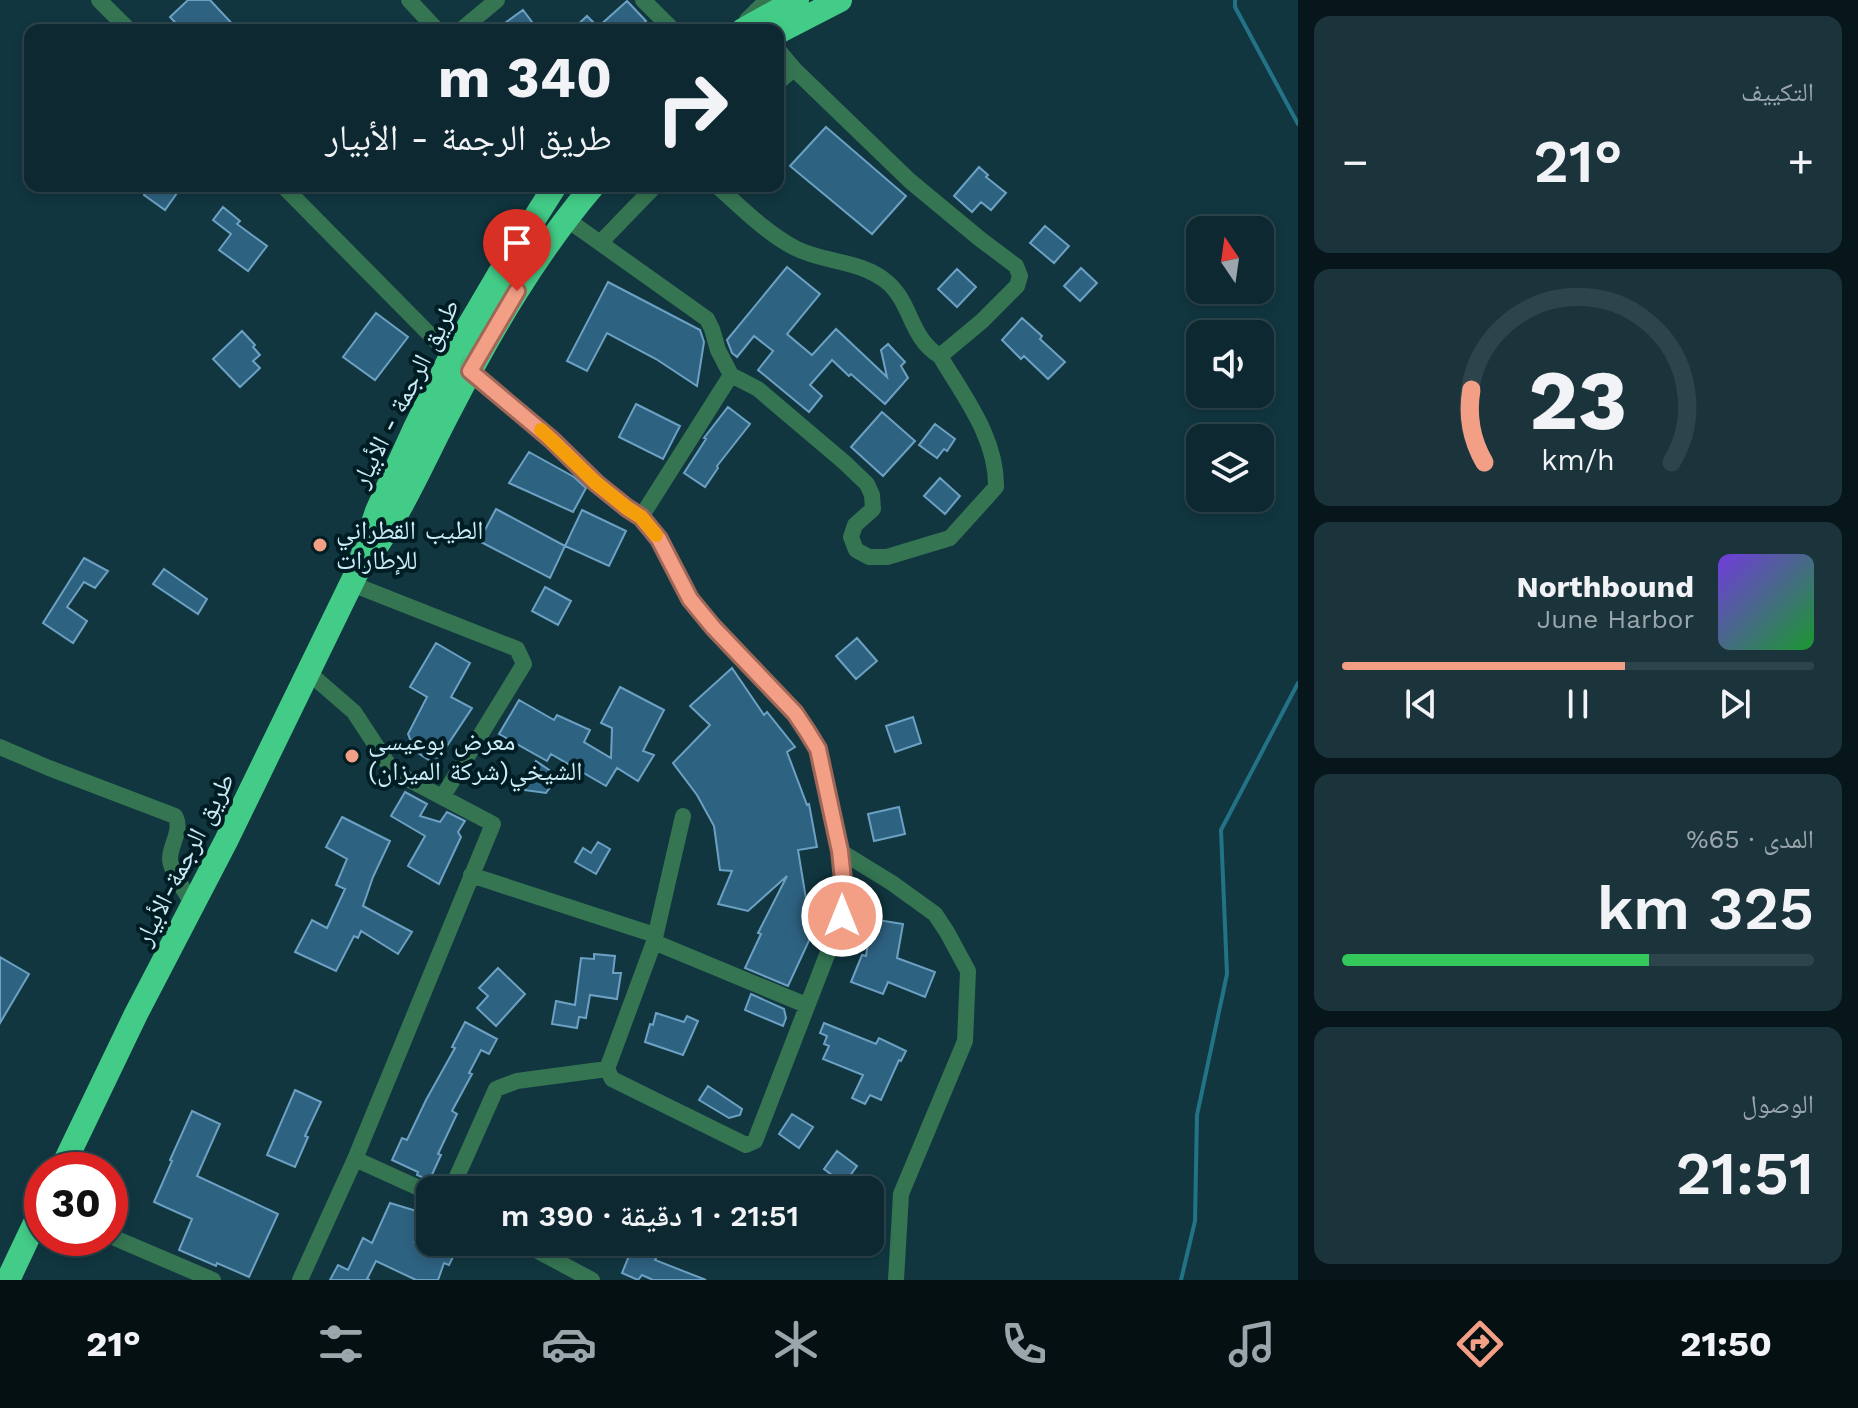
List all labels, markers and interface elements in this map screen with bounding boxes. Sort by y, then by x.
text: 340 m [438,45,612,111]
icon: right [640,56,744,160]
text: التكييف [1741,77,1814,107]
text: طريق الرجمة - الأبيار [325,117,612,159]
text: 21° [1533,126,1623,197]
text: − [1342,136,1369,188]
text: + [1787,136,1814,188]
pin [483,209,551,291]
north arrow [1186,216,1274,304]
map controls [1186,216,1274,512]
icon: arrive [495,221,539,265]
street label: طريق الرجمة - الأبيار [344,294,466,493]
button: sound [1186,320,1274,408]
text: 23 [1529,352,1627,449]
button: layers [1186,424,1274,512]
text: km/h [1541,443,1615,477]
place label: الطيب القطراني للإطارات [336,515,483,576]
marker: الطيب القطراني للإطارات [311,536,329,554]
text: Northbound [1517,569,1694,604]
text: June Harbor [1537,604,1694,634]
icon: previous [1399,682,1443,726]
icon: pause [1556,682,1600,726]
icon: next [1713,682,1757,726]
place label: معرض بوعيسى الشيخي(شركة الميزان) [368,726,582,792]
marker: معرض بوعيسى الشيخي(شركة الميزان) [343,747,361,765]
street label: طريق الرجمة-الأبيار [127,768,241,952]
text: المدى · 65% [1686,824,1814,854]
text: 325 km [1597,873,1814,944]
position arrow [800,874,884,958]
text: الوصول [1742,1089,1814,1119]
text: 21:51 [1676,1138,1814,1209]
speed limit sign: 30 [24,1152,128,1256]
text: 21:51 · 1 دقيقة · 390 m [501,1198,799,1233]
icon: filters [313,1316,369,1372]
icon: car [541,1316,597,1372]
icon: climate [768,1316,824,1372]
icon: phone [996,1316,1052,1372]
icon: music [1224,1316,1280,1372]
icon: directions [1452,1316,1508,1372]
text: 21° [86,1323,141,1365]
text: 21:50 [1680,1323,1772,1365]

